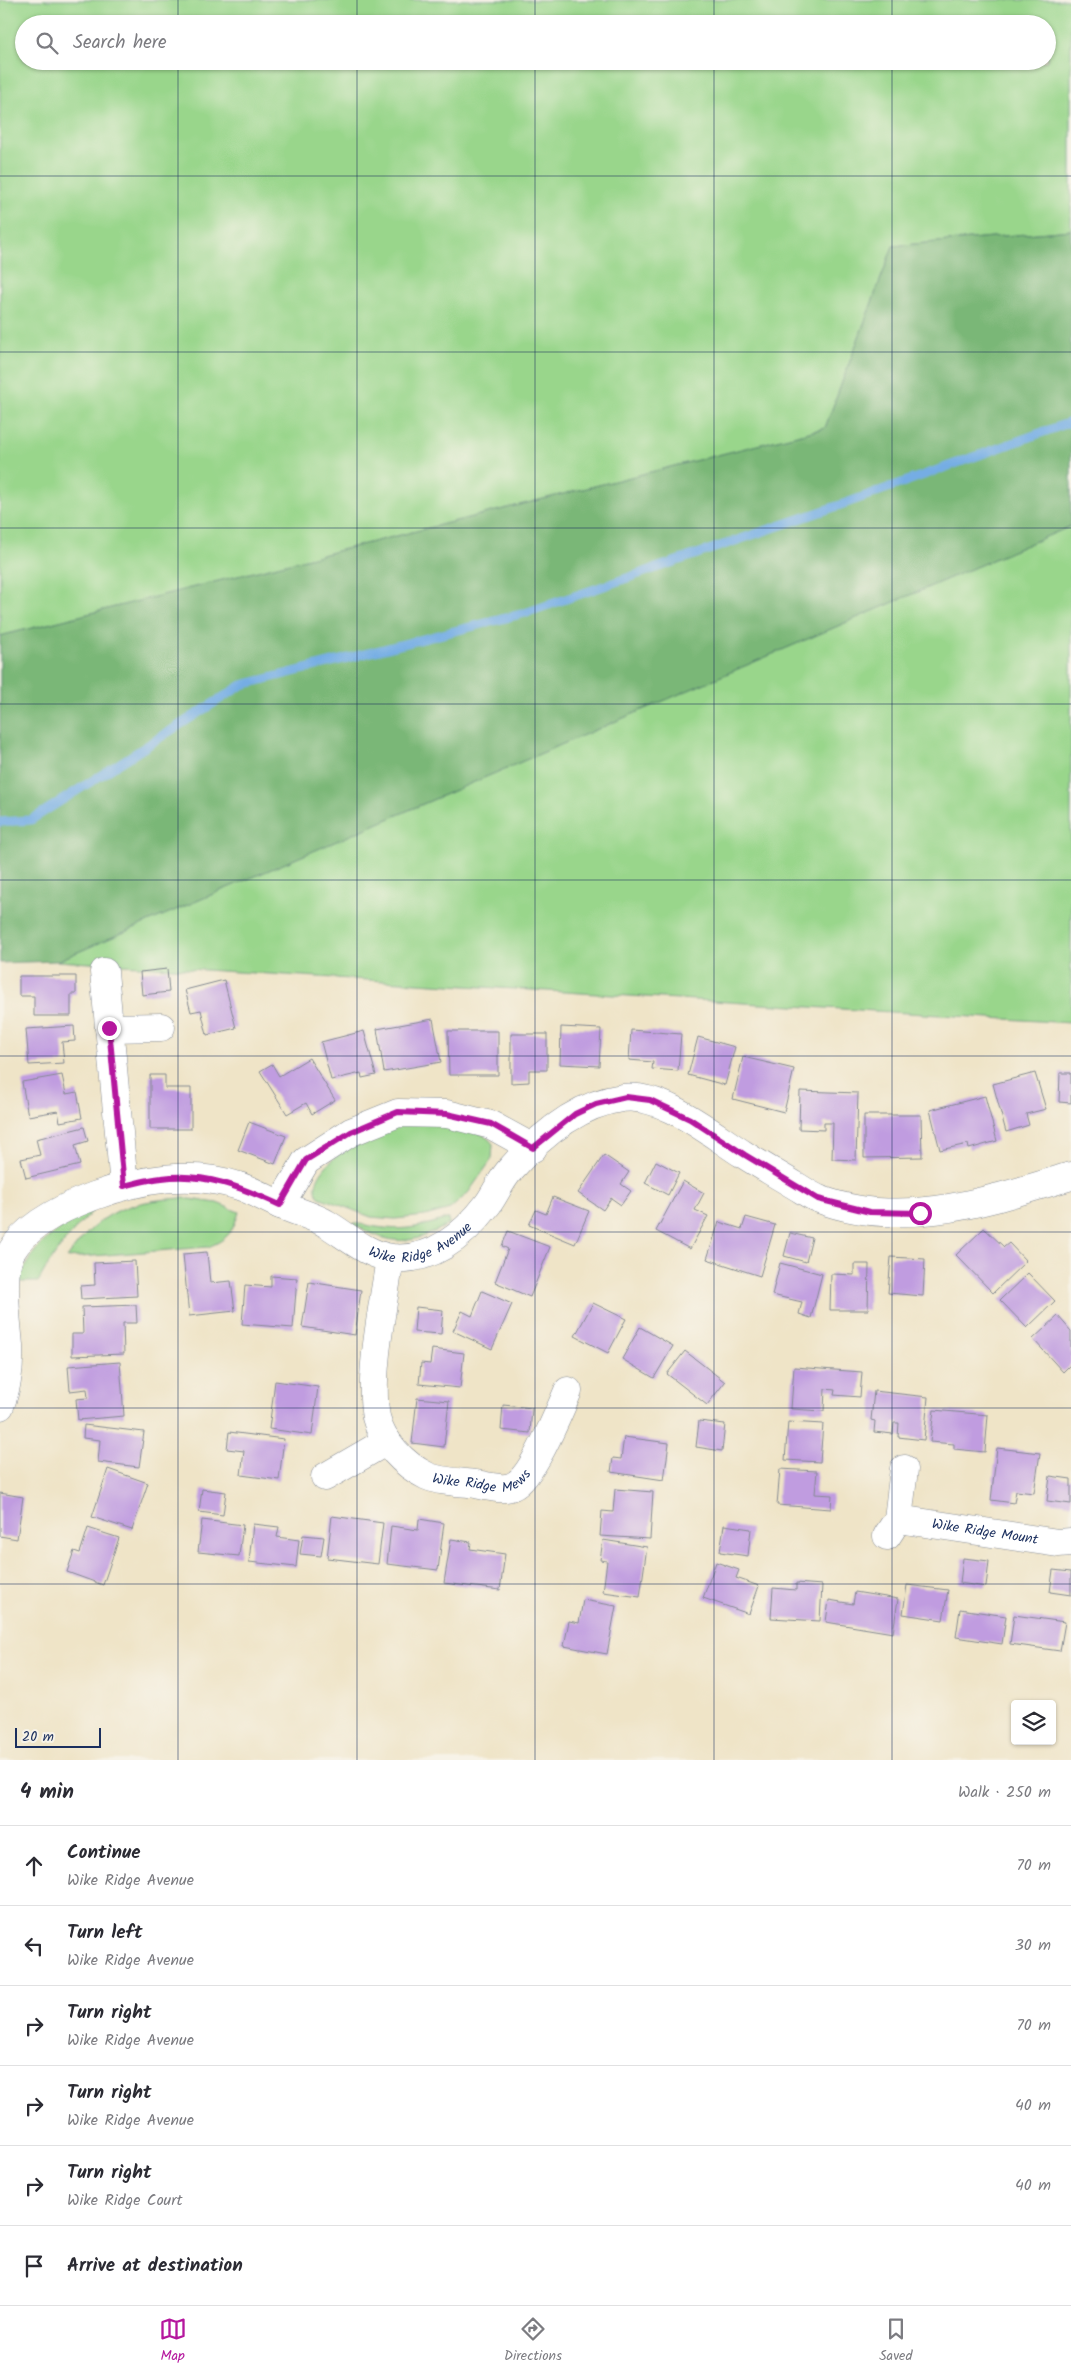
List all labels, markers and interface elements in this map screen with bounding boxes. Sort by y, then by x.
search box [15,15,1056,70]
text: Search here [73,28,167,58]
icon: search [33,29,61,57]
route end [98,1017,121,1040]
route start [909,1202,932,1225]
street label: Wike Ridge Avenue [365,1217,478,1269]
street label: Wike Ridge Mews [430,1465,537,1499]
street label: Wike Ridge Mount [931,1513,1040,1551]
map controls [1011,1700,1056,1745]
button: layers [1011,1700,1056,1745]
scale bar [15,1725,101,1748]
text: 20 m [22,1726,54,1748]
text: 4 min [20,1776,74,1809]
text: Walk · 250 m [958,1780,1051,1805]
text: Continue [67,1838,140,1868]
icon: ahead [20,1852,48,1880]
text: 70 m [1016,1853,1051,1878]
text: Wike Ridge Avenue [67,1868,194,1893]
text: Turn left [67,1918,142,1948]
icon: left [20,1932,48,1960]
text: 30 m [1015,1933,1051,1958]
text: Wike Ridge Avenue [67,1948,194,1973]
text: Turn right [67,1998,152,2028]
icon: right [20,2012,48,2040]
text: 70 m [1016,2013,1051,2038]
text: Wike Ridge Avenue [67,2028,194,2053]
text: Turn right [67,2078,152,2108]
icon: right [20,2092,48,2120]
text: 40 m [1015,2093,1051,2118]
text: Wike Ridge Avenue [67,2108,194,2133]
text: Turn right [67,2158,152,2188]
icon: right [20,2172,48,2200]
text: 40 m [1015,2173,1051,2198]
text: Wike Ridge Court [67,2188,183,2213]
text: Arrive at destination [67,2251,243,2281]
icon: arrive [20,2252,48,2280]
tab: Map [159,2315,187,2367]
tab: Directions [504,2315,562,2367]
tab: Saved [879,2315,912,2367]

